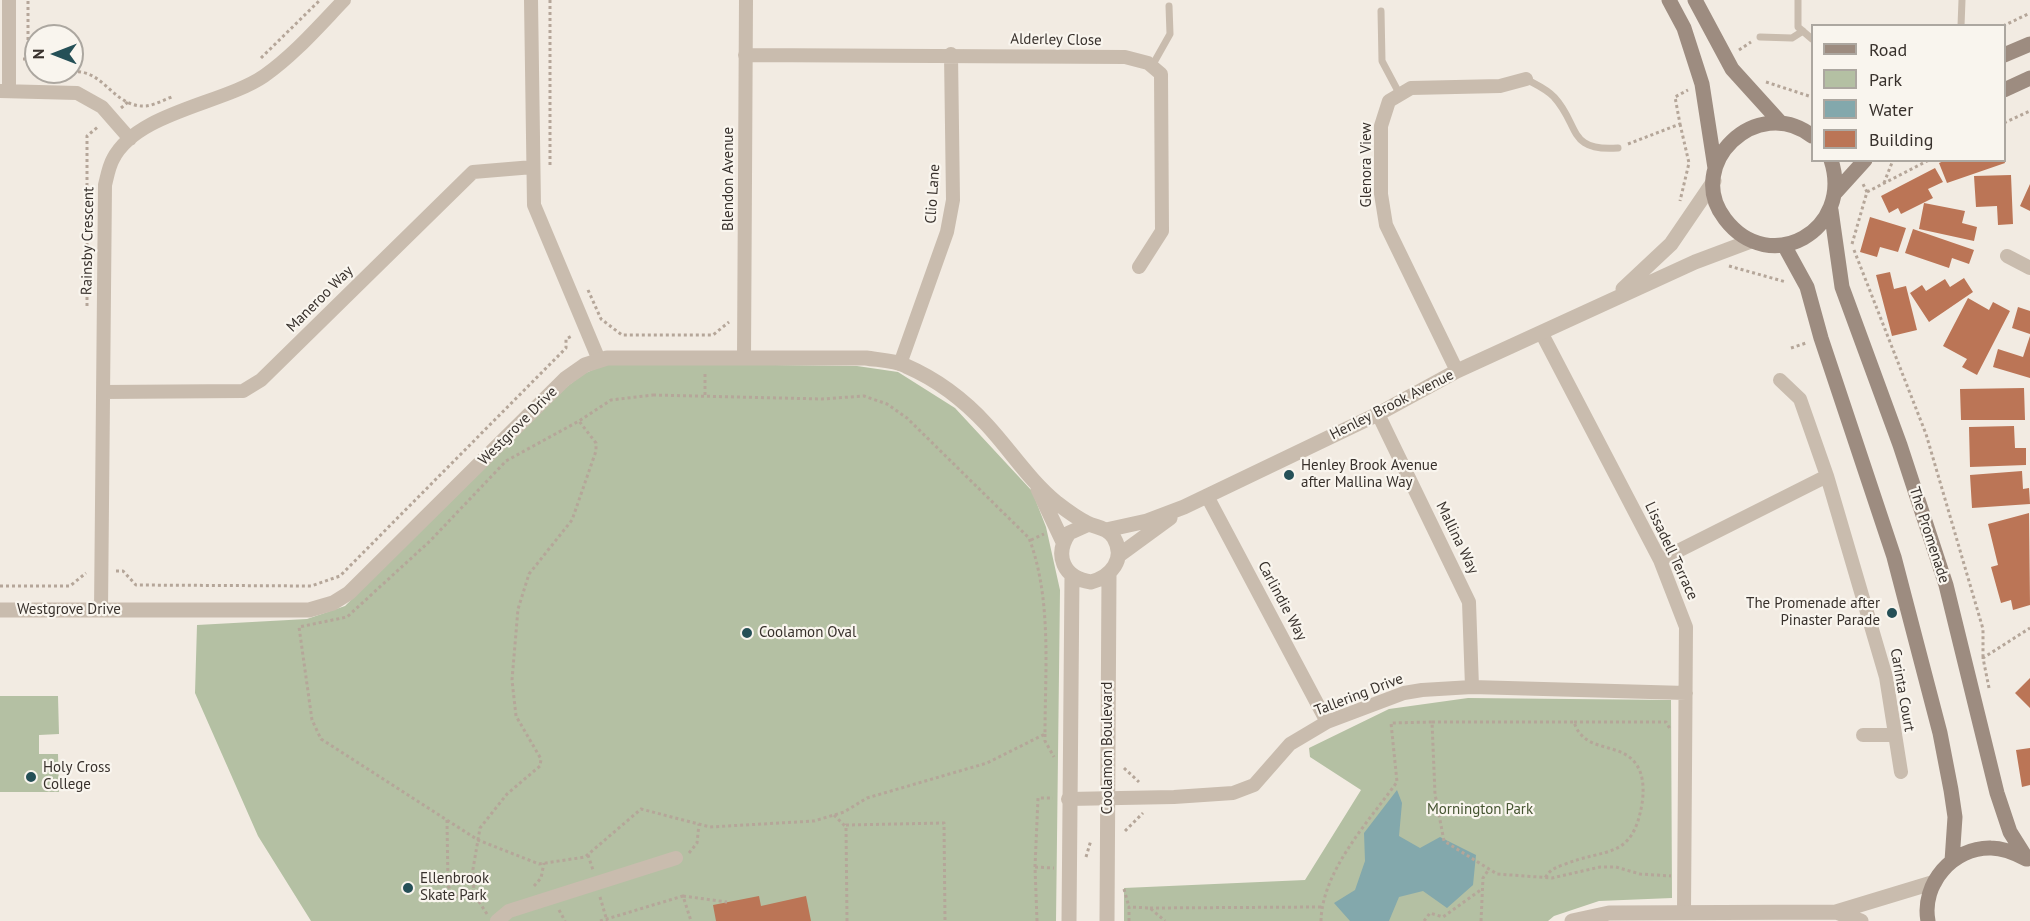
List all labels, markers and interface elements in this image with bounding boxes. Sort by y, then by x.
north arrow [24,24,84,84]
legend [1811,24,2006,162]
street label: Alderley Close [1010,30,1102,50]
text: Road [1869,38,1907,61]
text: N [28,49,48,59]
text: Park [1869,68,1902,91]
text: Water [1869,98,1913,121]
street label: Glenora View [1358,123,1376,207]
street label: Blendon Avenue [720,127,738,231]
text: Building [1869,128,1933,151]
street label: Clio Lane [922,164,944,224]
street label: Rainsby Crescent [78,187,98,295]
street label: Maneroo Way [283,262,357,336]
street label: Henley Brook Avenue [1327,366,1457,444]
street label: Westgrove Drive [475,383,561,469]
place label: Henley Brook Avenue after Mallina Way [1301,457,1438,492]
marker: Henley Brook Avenue after Mallina Way [1282,468,1296,482]
street label: The Promenade [1905,485,1953,585]
street label: Mallina Way [1432,499,1482,577]
street label: Lissadell Terrace [1640,499,1702,603]
street label: Carlindie Way [1254,558,1310,644]
place label: The Promenade after Pinaster Parade [1746,595,1880,630]
street label: Westgrove Drive [17,601,121,619]
marker: The Promenade after Pinaster Parade [1885,606,1899,620]
place label: Coolamon Oval [759,624,856,642]
marker: Coolamon Oval [740,626,754,640]
street label: Carinta Court [1886,647,1918,733]
street label: Tallering Drive [1312,670,1406,720]
street label: Coolamon Boulevard [1099,682,1117,814]
place label: Holy Cross College [43,759,111,794]
marker: Holy Cross College [24,770,38,784]
park label: Mornington Park [1427,801,1533,819]
place label: Ellenbrook Skate Park [420,870,489,905]
marker: Ellenbrook Skate Park [401,881,415,895]

